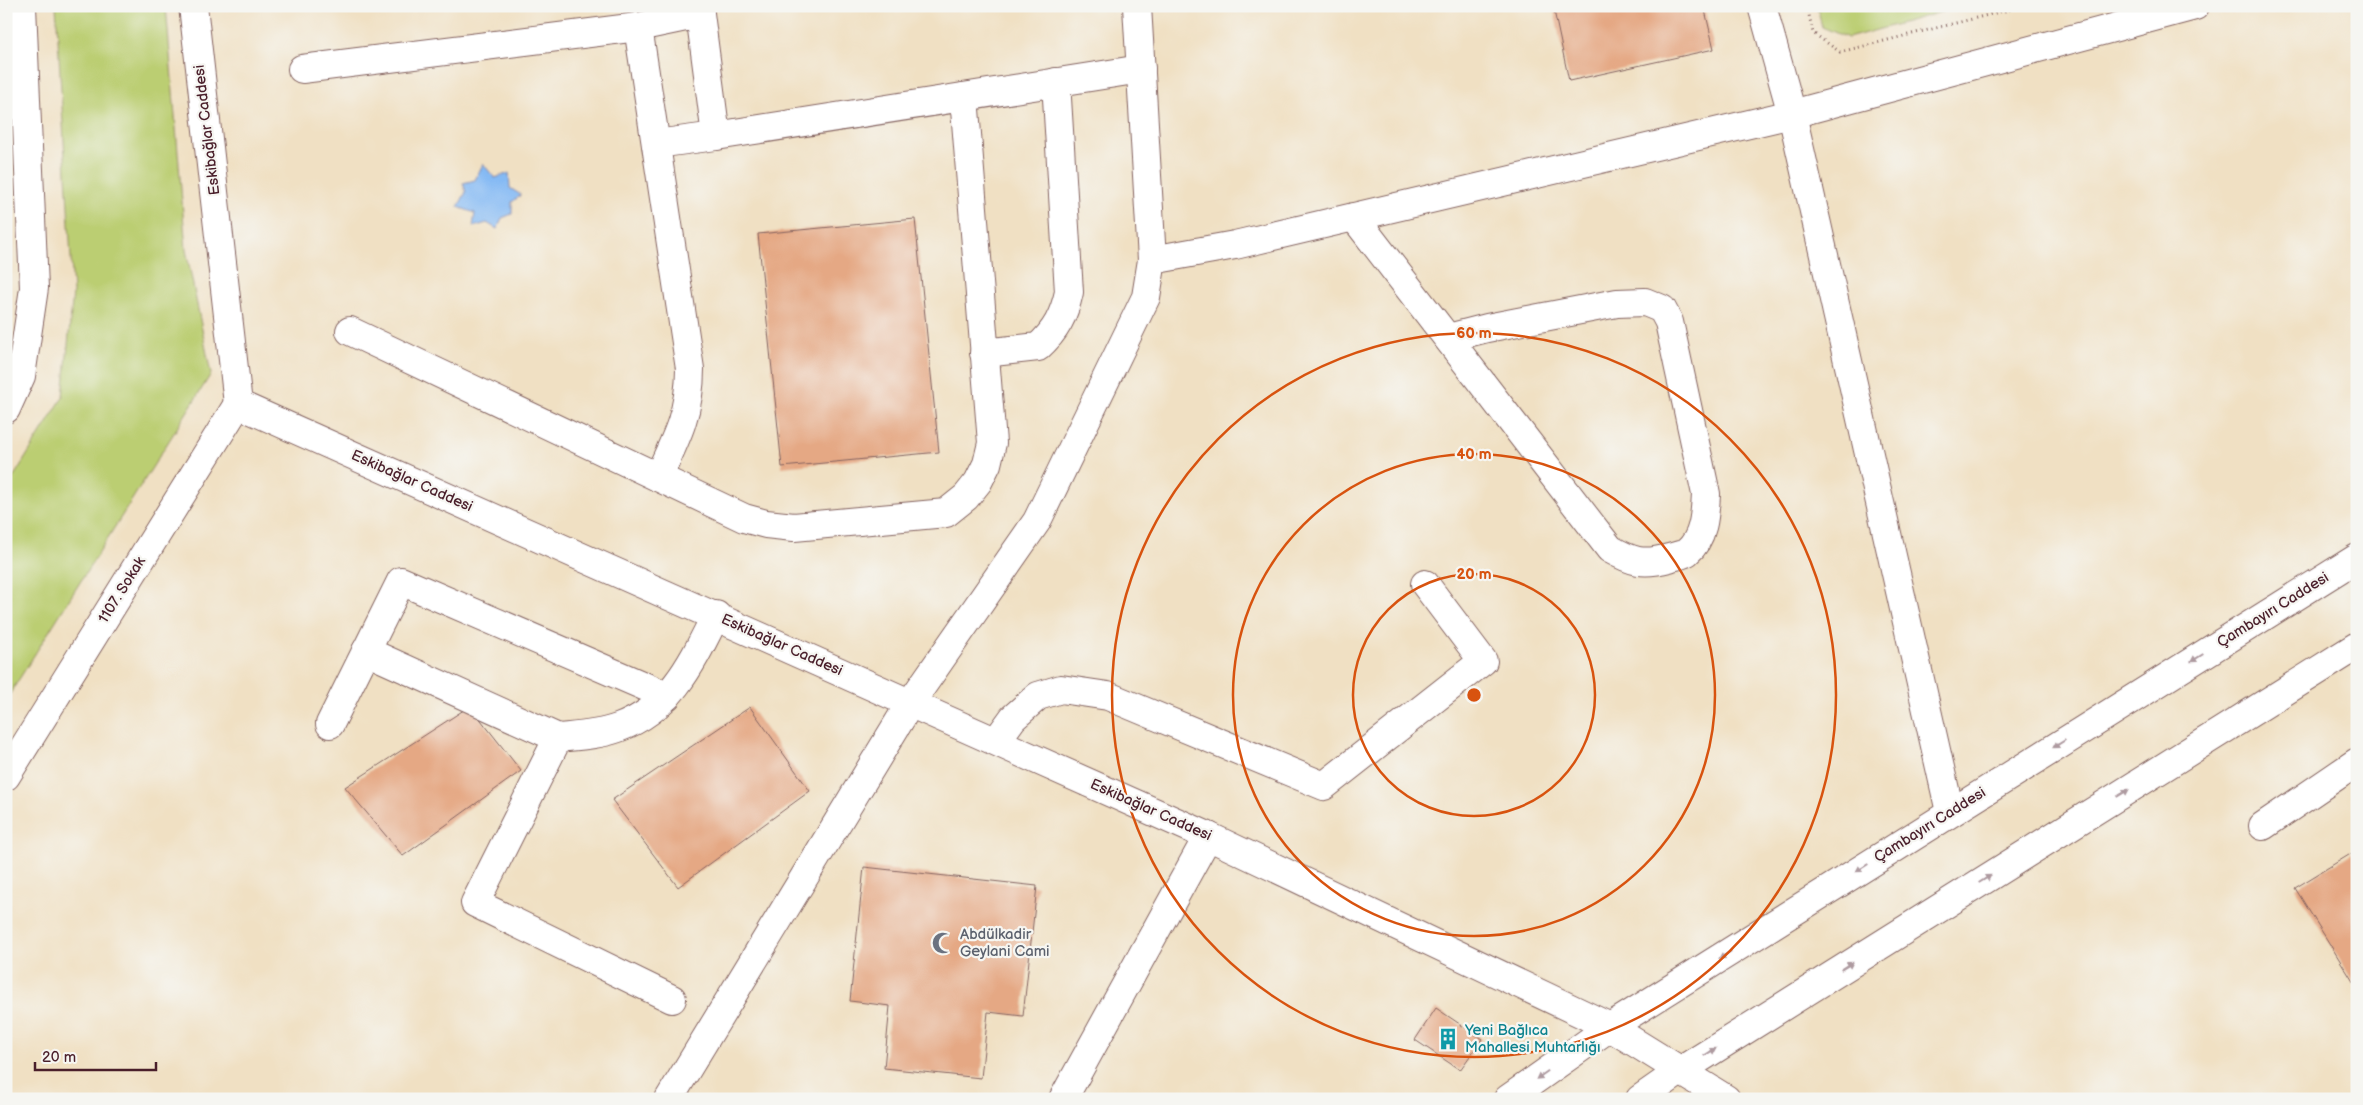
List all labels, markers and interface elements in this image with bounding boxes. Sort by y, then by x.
street label: Eskibağlar Caddesi [190,64,224,196]
text: 60 m [1456,324,1492,343]
text: 40 m [1456,445,1492,464]
street label: Eskibağlar Caddesi [348,446,476,516]
street label: 1107. Sokak [94,553,150,627]
text: 20 m [1457,565,1492,584]
street label: Çambayırı Caddesi [2214,568,2332,652]
street label: Eskibağlar Caddesi [718,610,846,680]
one-way arrow [2190,653,2203,662]
centre of rings [1465,686,1483,704]
one-way arrow [2052,739,2065,748]
street label: Eskibağlar Caddesi [1087,775,1215,845]
street label: Çambayırı Caddesi [1871,783,1989,867]
one-way arrow [2116,788,2129,798]
one-way arrow [1856,863,1869,872]
one-way arrow [1978,875,1992,884]
place label: Abdülkadir Geylani Cami [960,925,1050,961]
mosque icon: Abdülkadir Geylani Cami [930,930,956,956]
one-way arrow [1718,950,1732,959]
one-way arrow [1841,961,1854,970]
place label: Yeni Bağlıca Mahallesi Muhtarlığı [1464,1021,1600,1057]
building icon: Yeni Bağlıca Mahallesi Muhtarlığı [1435,1026,1461,1052]
scale bar [35,1040,156,1072]
text: 20 m [42,1048,76,1067]
one-way arrow [1703,1048,1716,1057]
one-way arrow [1535,1070,1549,1080]

